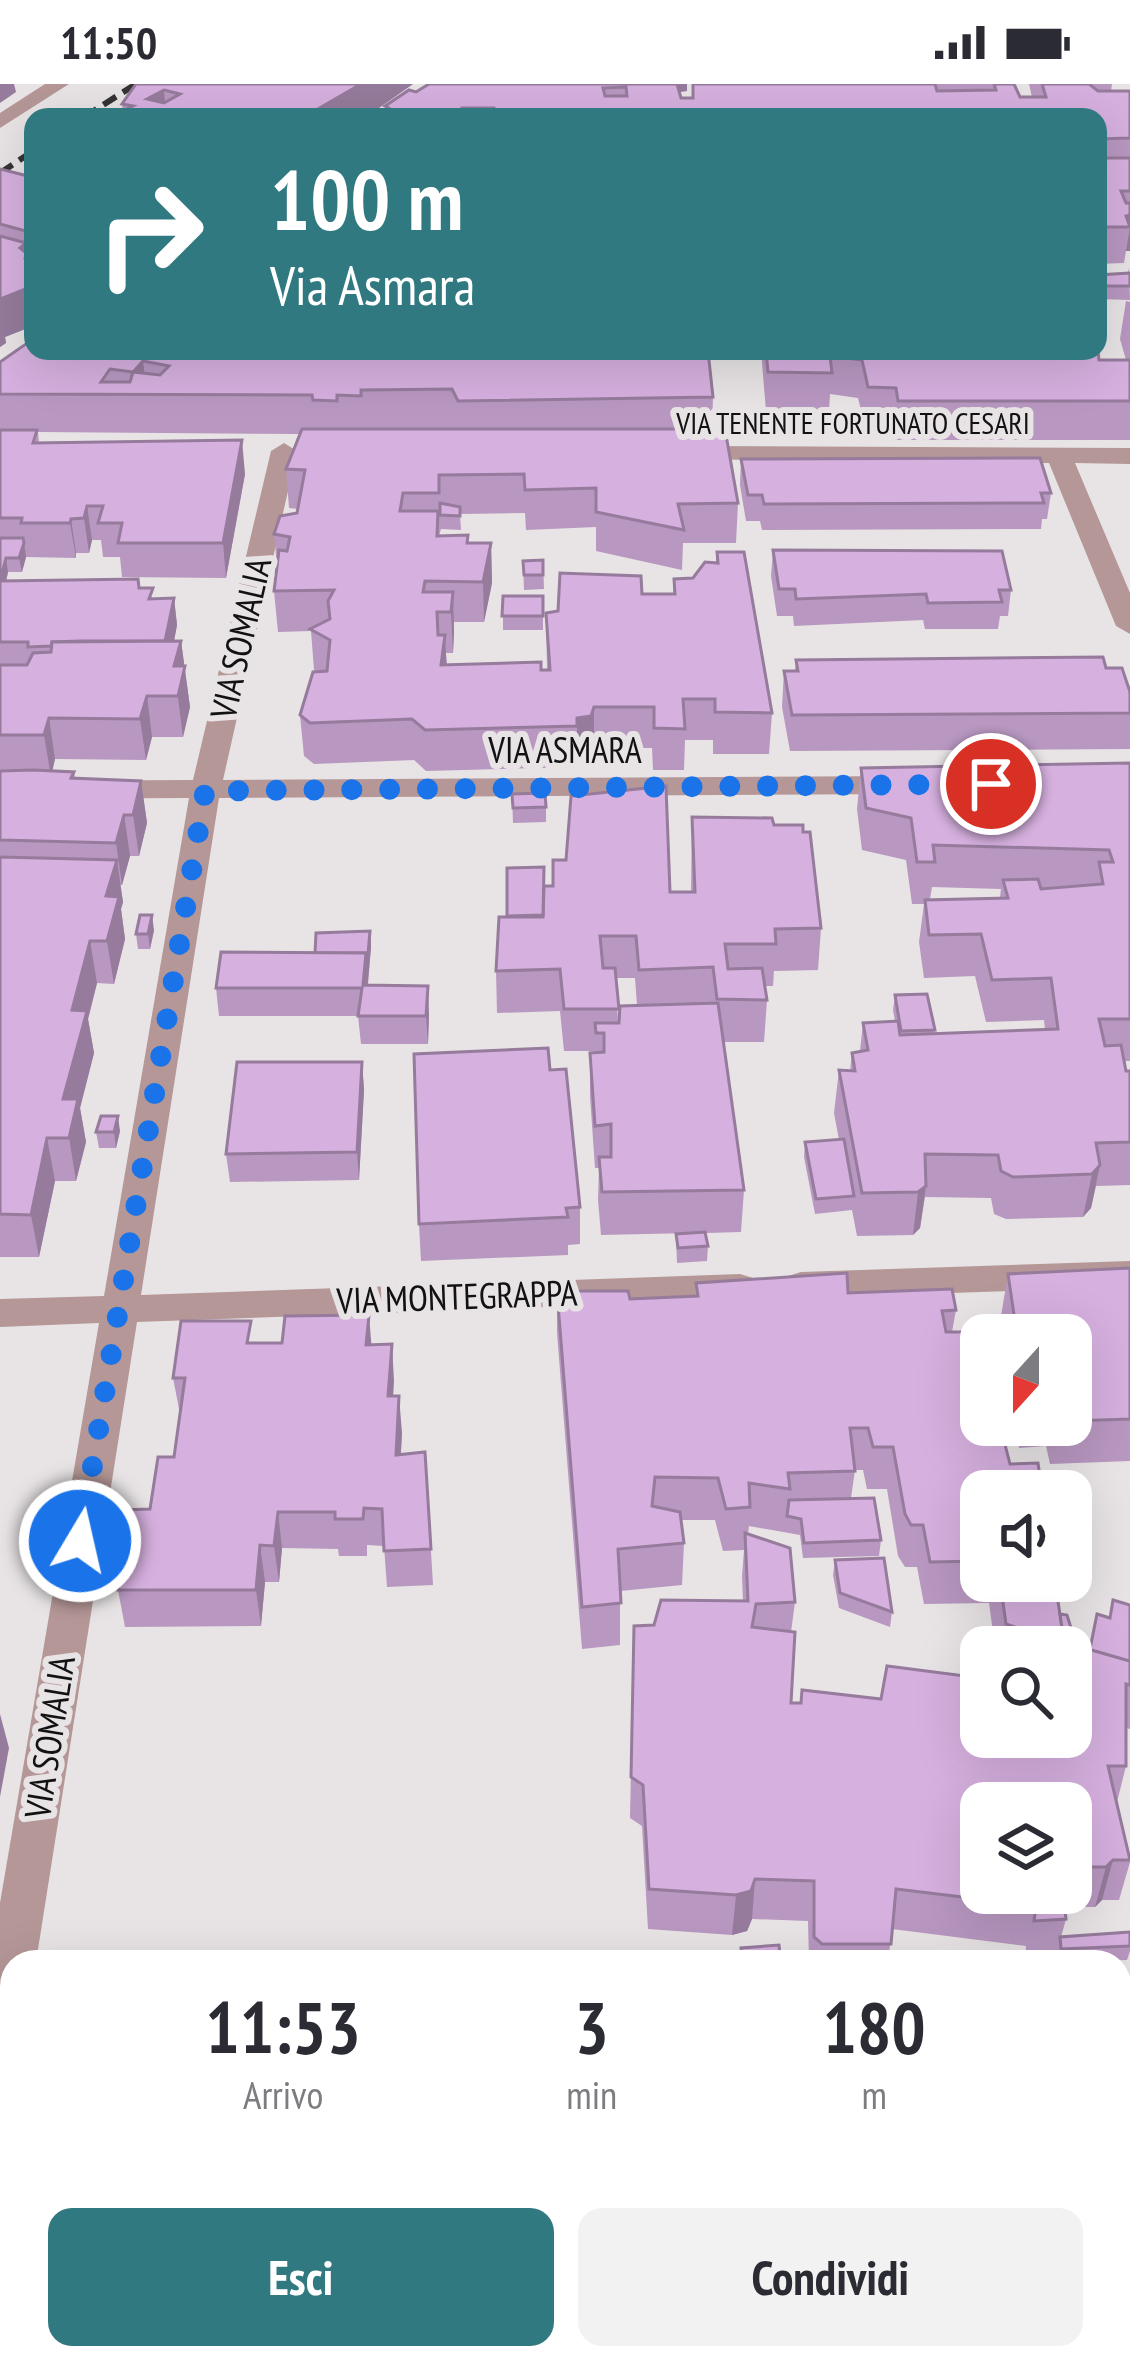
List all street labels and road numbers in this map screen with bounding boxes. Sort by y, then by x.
street label: VIA TENENTE FORTUNATO CESARI [675,403,1030,442]
street label: VIA SOMALIA [198,553,281,724]
street label: VIA ASMARA [487,726,642,773]
street label: VIA MONTEGRAPPA [335,1268,578,1324]
street label: VIA SOMALIA [13,1652,85,1823]

